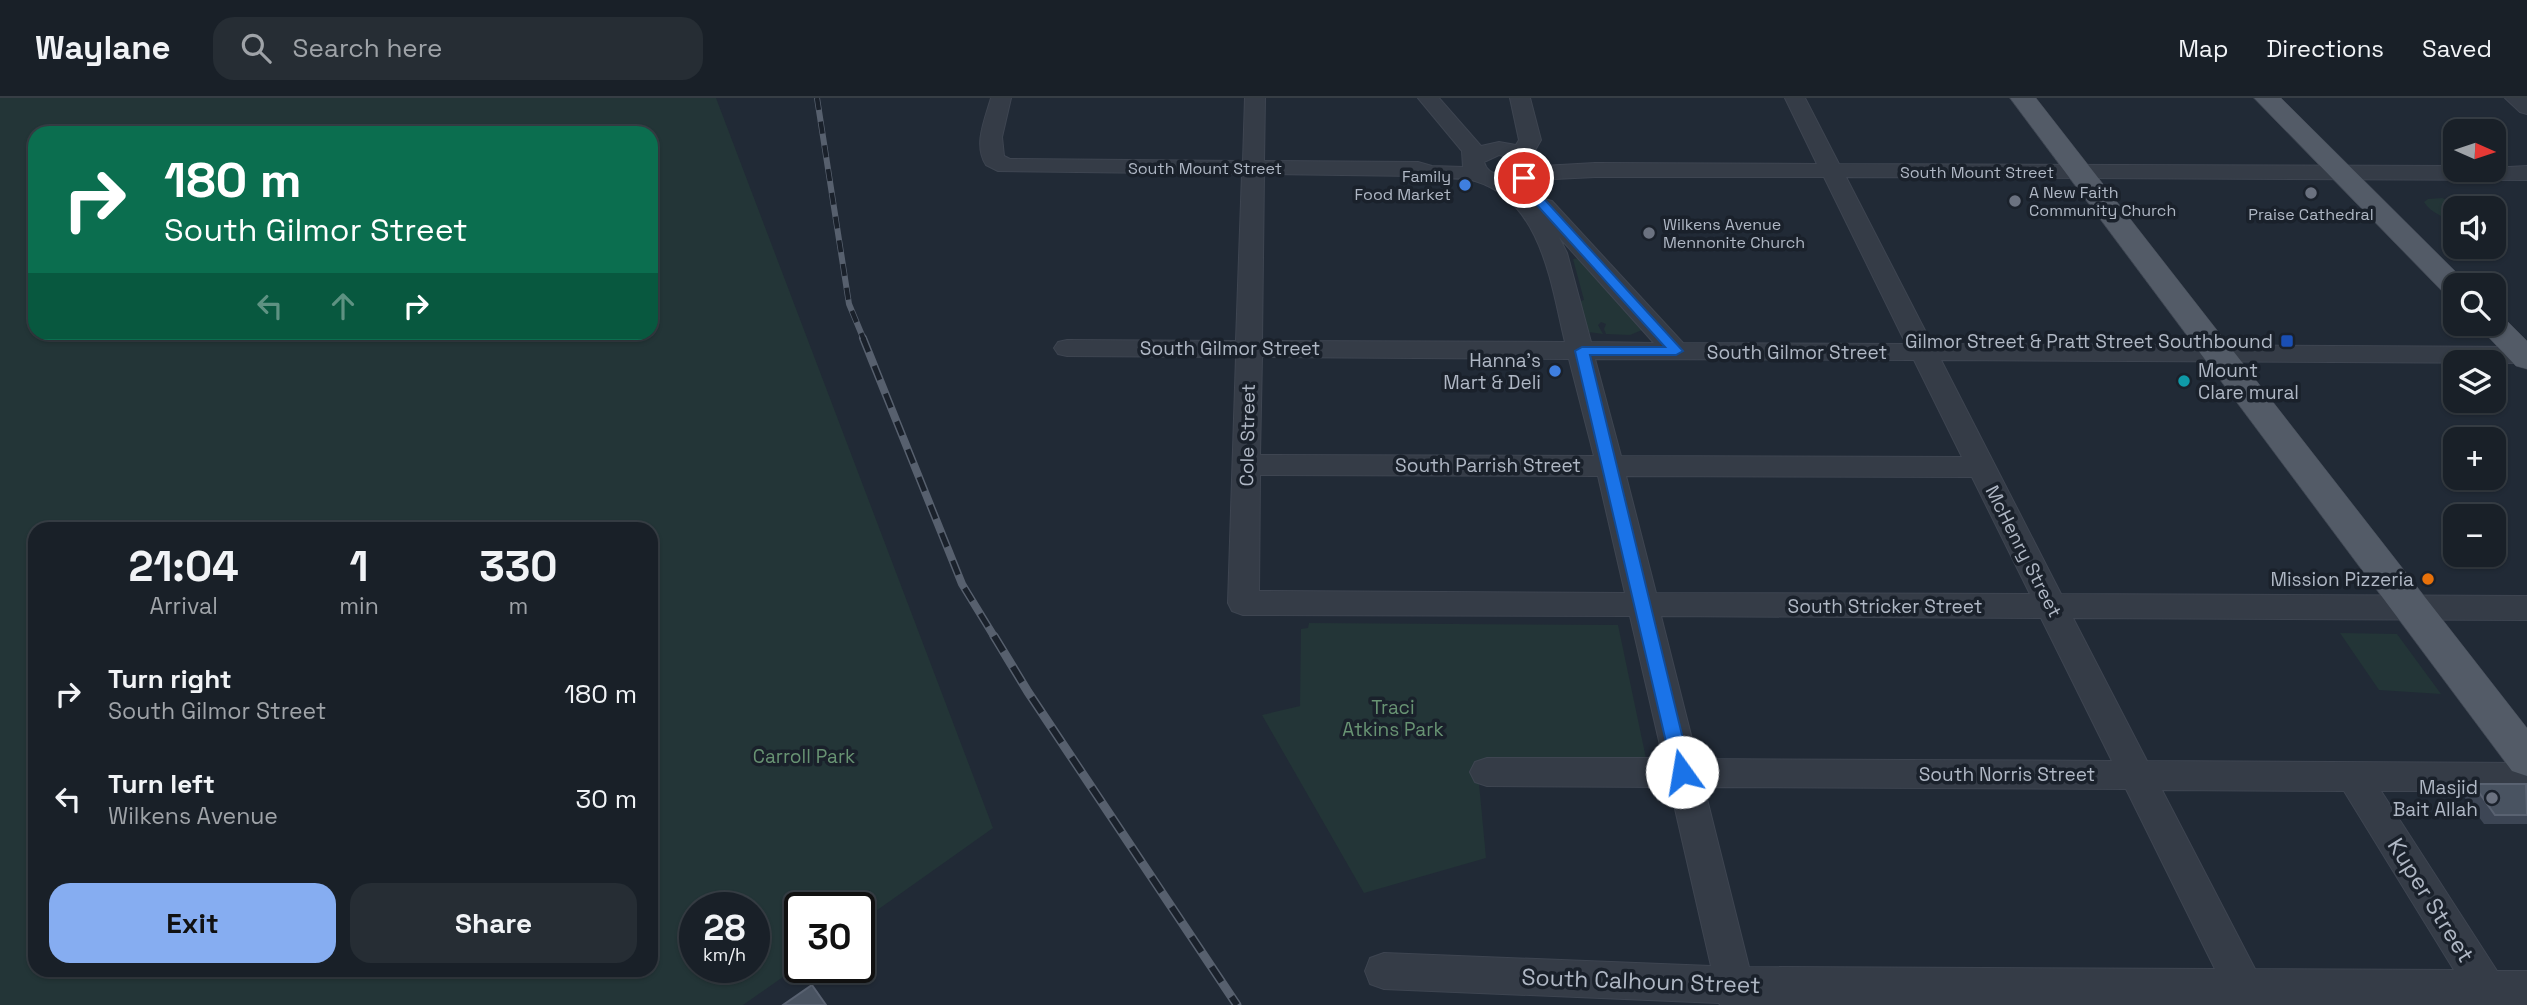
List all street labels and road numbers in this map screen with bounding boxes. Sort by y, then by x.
street label: South Mount Street [1128,158,1282,179]
street label: South Mount Street [1900,162,2054,183]
street label: South Gilmor Street [1140,336,1320,361]
street label: South Gilmor Street [1707,340,1887,365]
street label: Cole Street [1234,383,1261,487]
street label: South Parrish Street [1395,453,1581,478]
street label: McHenry Street [1980,481,2068,621]
street label: South Stricker Street [1788,594,1982,619]
street label: South Norris Street [1919,762,2095,787]
street label: Kuper Street [2381,832,2481,968]
street label: South Calhoun Street [1521,962,1761,1000]

